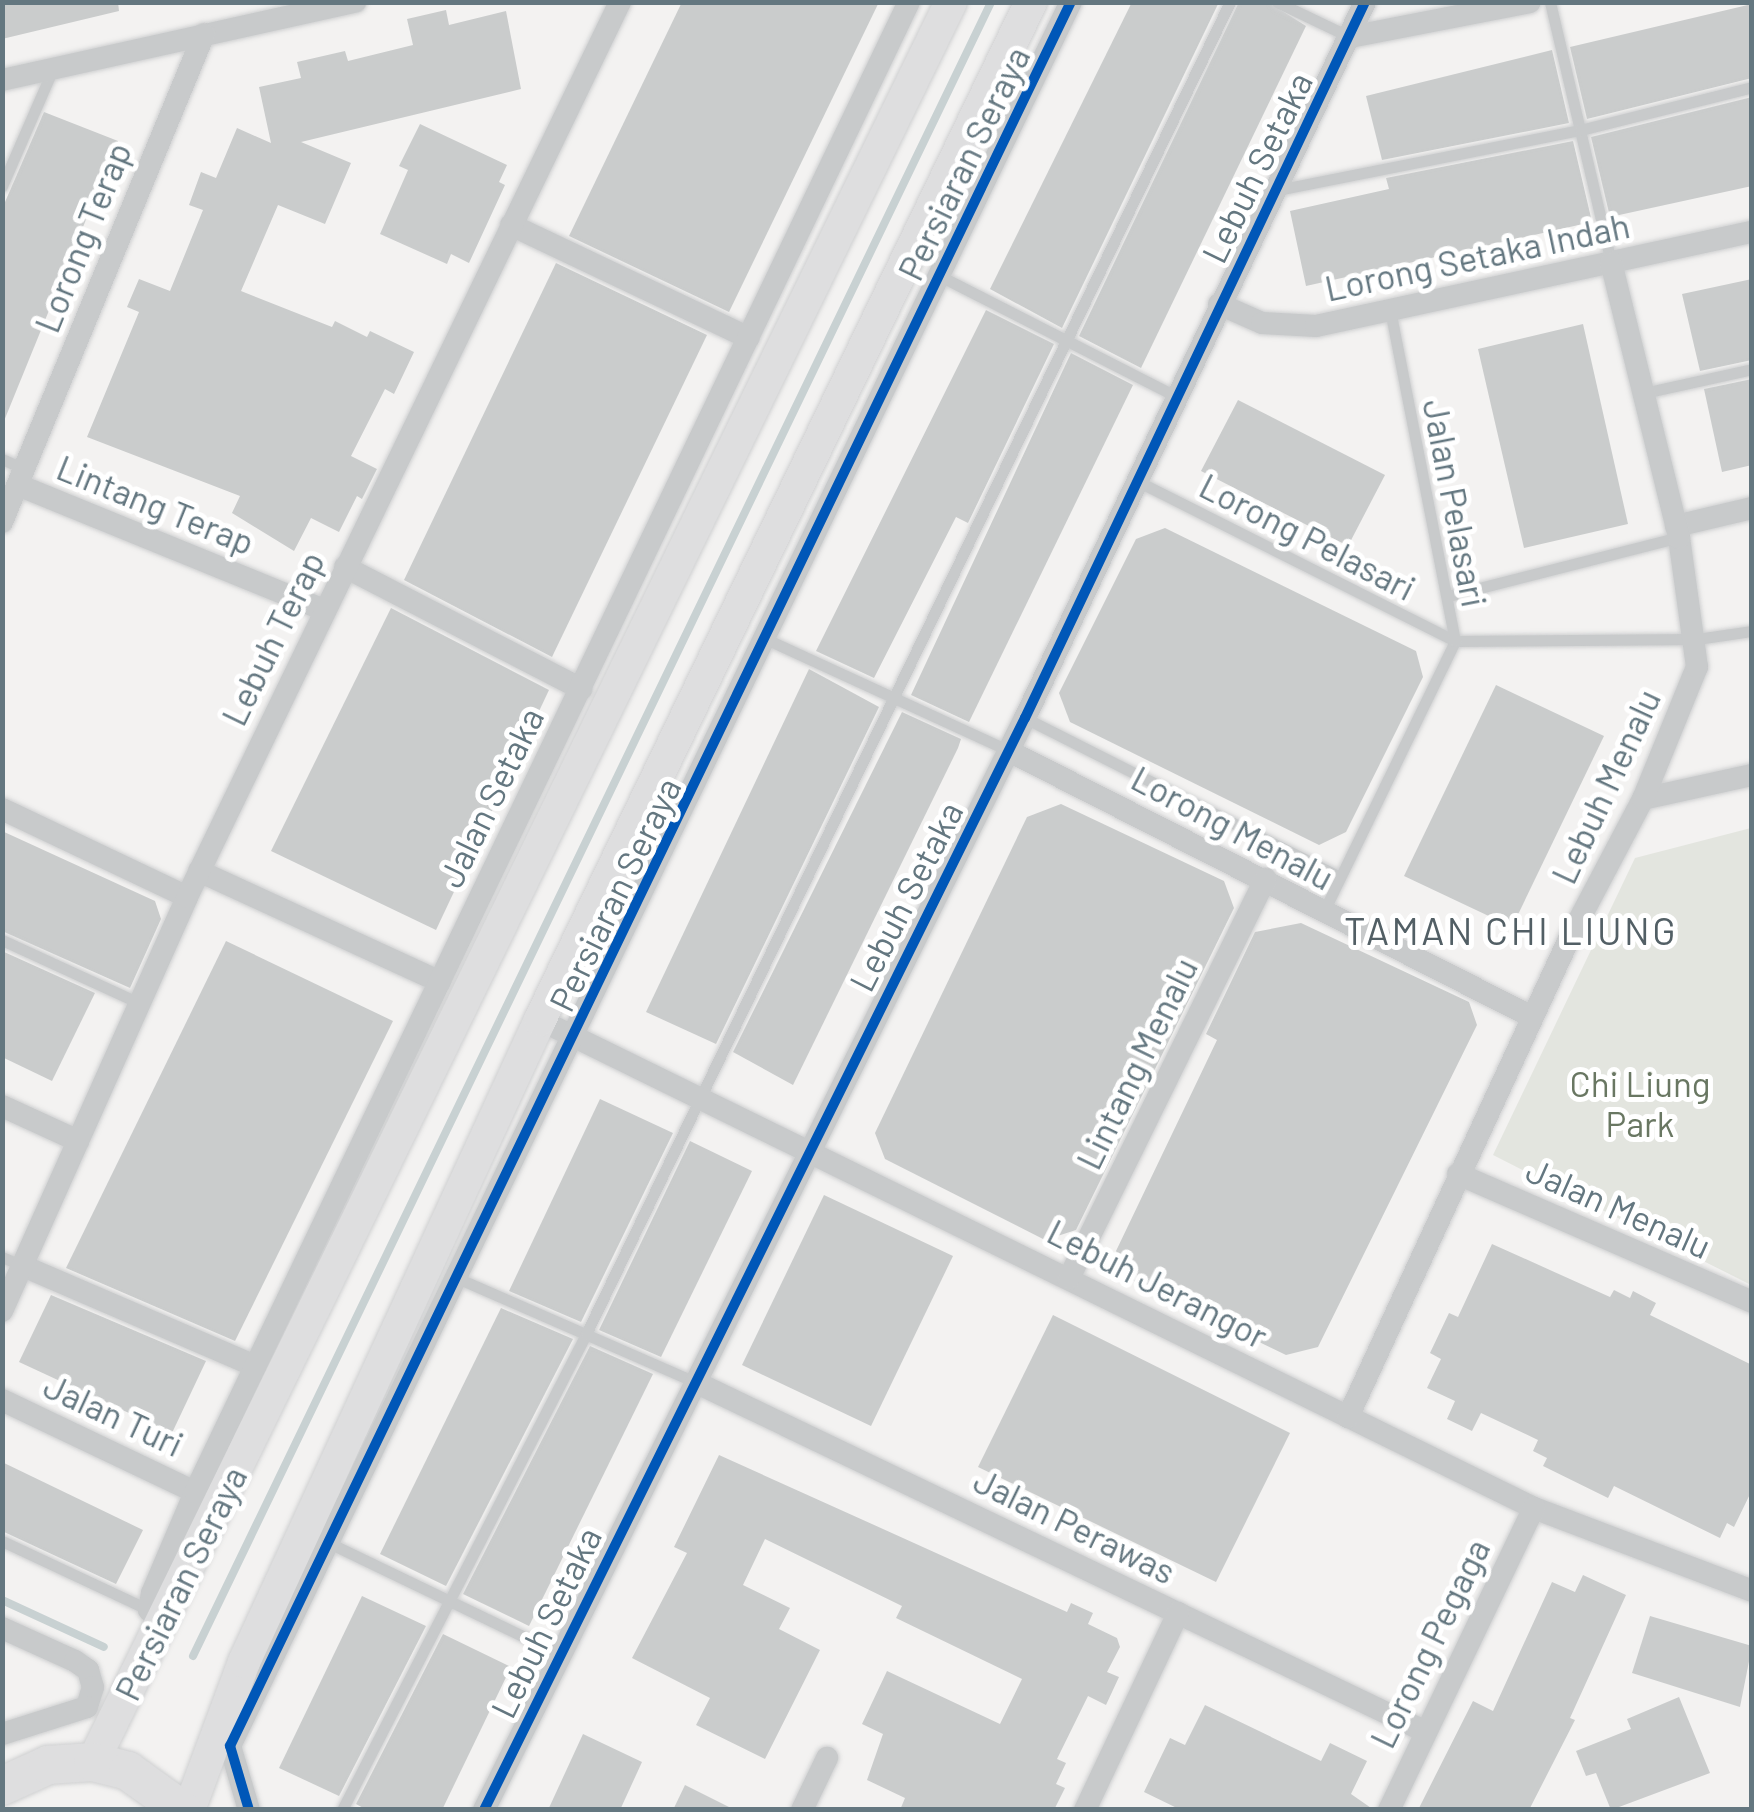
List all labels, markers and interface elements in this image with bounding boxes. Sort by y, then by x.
street label: Persiaran Seraya [888,39,1038,287]
street label: Lebuh Setaka [1192,65,1320,269]
street label: Lorong Terap [25,136,139,338]
street label: Lorong Setaka Indah [1321,203,1633,309]
street label: Jalan Pelasari [1415,395,1497,611]
street label: Lintang Terap [51,445,261,563]
street label: Lorong Pelasari [1193,464,1423,608]
street label: Lebuh Terap [212,544,332,732]
street label: Lebuh Menalu [1542,682,1668,890]
street label: Jalan Setaka [429,700,551,894]
street label: Lorong Menalu [1125,756,1341,898]
street label: Persiaran Seraya [539,770,689,1018]
street label: Lebuh Setaka [839,794,971,998]
district label: TAMAN CHI LIUNG [1344,908,1678,954]
street label: Lintang Menalu [1067,950,1205,1176]
park label: Chi Liung Park [1569,1062,1711,1144]
street label: Jalan Menalu [1520,1148,1718,1266]
street label: Lebuh Jerangor [1041,1210,1275,1356]
street label: Jalan Turi [38,1364,190,1464]
street label: Jalan Perawas [968,1458,1182,1592]
street label: Persiaran Seraya [105,1459,255,1707]
street label: Lebuh Setaka [481,1520,609,1724]
street label: Lorong Pegaga [1360,1532,1498,1754]

